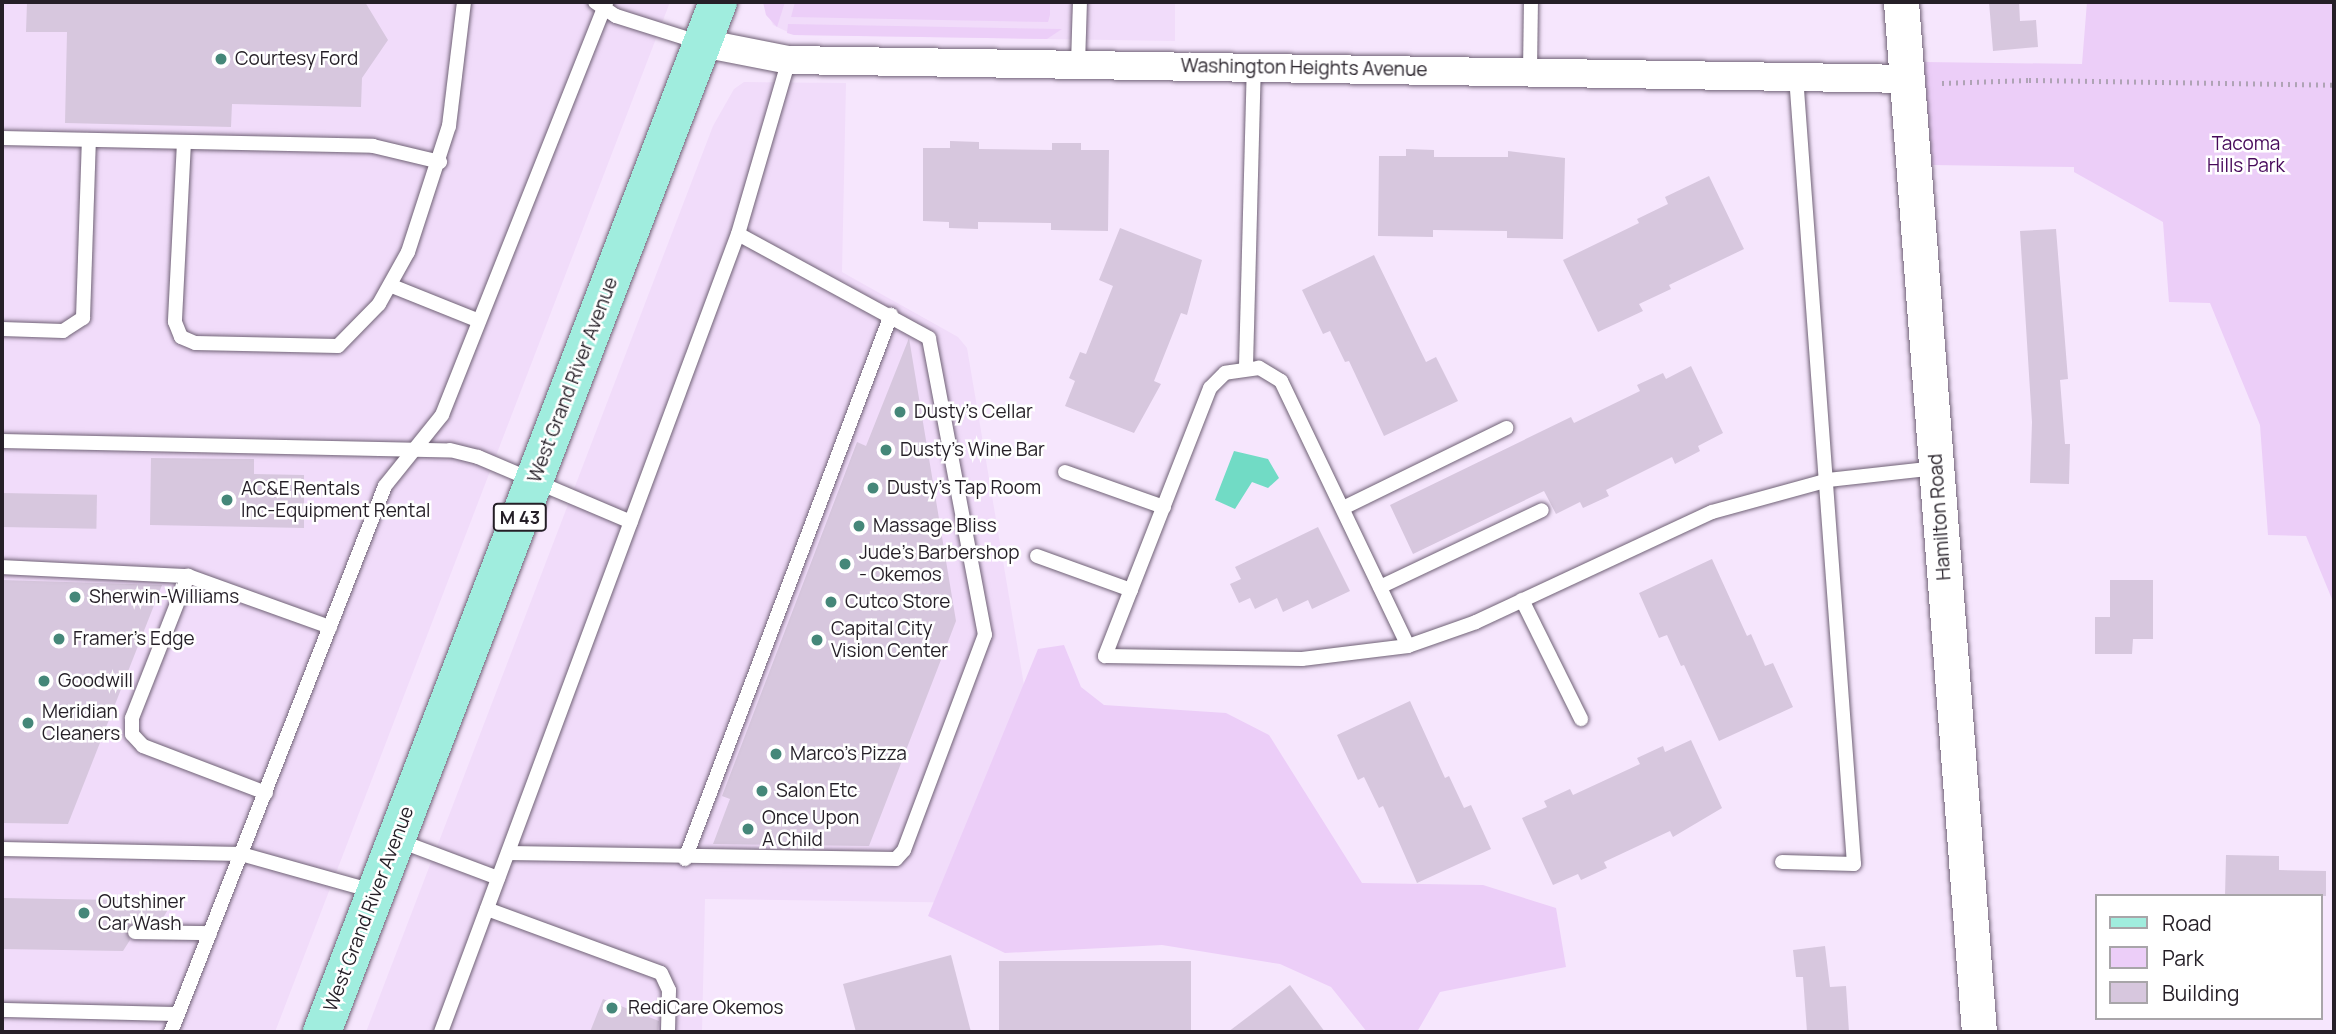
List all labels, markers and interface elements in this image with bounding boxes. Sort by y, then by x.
place label: Courtesy Ford [235,48,358,70]
marker: Courtesy Ford [213,51,229,67]
street label: Washington Heights Avenue [1180,54,1428,82]
park label: Tacoma Hills Park [2207,133,2285,177]
street label: West Grand River Avenue [523,274,623,486]
place label: Dusty's Cellar [914,401,1033,423]
marker: Dusty's Cellar [892,404,908,420]
place label: Dusty's Wine Bar [900,439,1045,461]
marker: Dusty's Wine Bar [878,442,894,458]
street label: Hamilton Road [1924,453,1956,581]
place label: Dusty's Tap Room [887,477,1041,499]
place label: AC&E Rentals Inc-Equipment Rental [241,478,430,522]
marker: Dusty's Tap Room [865,480,881,496]
marker: AC&E Rentals Inc-Equipment Rental [219,492,235,508]
road number: M 43 [492,503,548,532]
place label: Massage Bliss [873,515,997,537]
marker: Massage Bliss [851,518,867,534]
place label: Jude's Barbershop - Okemos [859,542,1019,586]
marker: Jude's Barbershop - Okemos [837,556,853,572]
place label: Sherwin-Williams [89,586,239,608]
marker: Sherwin-Williams [67,589,83,605]
place label: Cutco Store [845,591,950,613]
marker: Cutco Store [823,594,839,610]
place label: Capital City Vision Center [831,618,948,662]
place label: Framer's Edge [73,628,194,650]
marker: Framer's Edge [51,631,67,647]
marker: Capital City Vision Center [809,632,825,648]
place label: Goodwill [58,670,133,692]
marker: Goodwill [36,673,52,689]
place label: Meridian Cleaners [42,701,120,745]
marker: Meridian Cleaners [20,715,36,731]
place label: Marco's Pizza [790,743,906,765]
marker: Marco's Pizza [768,746,784,762]
place label: Salon Etc [776,780,858,802]
marker: Salon Etc [754,783,770,799]
street label: West Grand River Avenue [319,803,419,1015]
place label: Once Upon A Child [762,807,859,851]
marker: Once Upon A Child [740,821,756,837]
place label: Outshiner Car Wash [98,891,186,935]
legend [2094,894,2322,1020]
marker: Outshiner Car Wash [76,905,92,921]
text: Road [2162,909,2212,937]
text: Park [2162,944,2204,972]
text: Building [2162,979,2239,1007]
place label: RediCare Okemos [628,997,783,1019]
marker: RediCare Okemos [602,998,622,1018]

